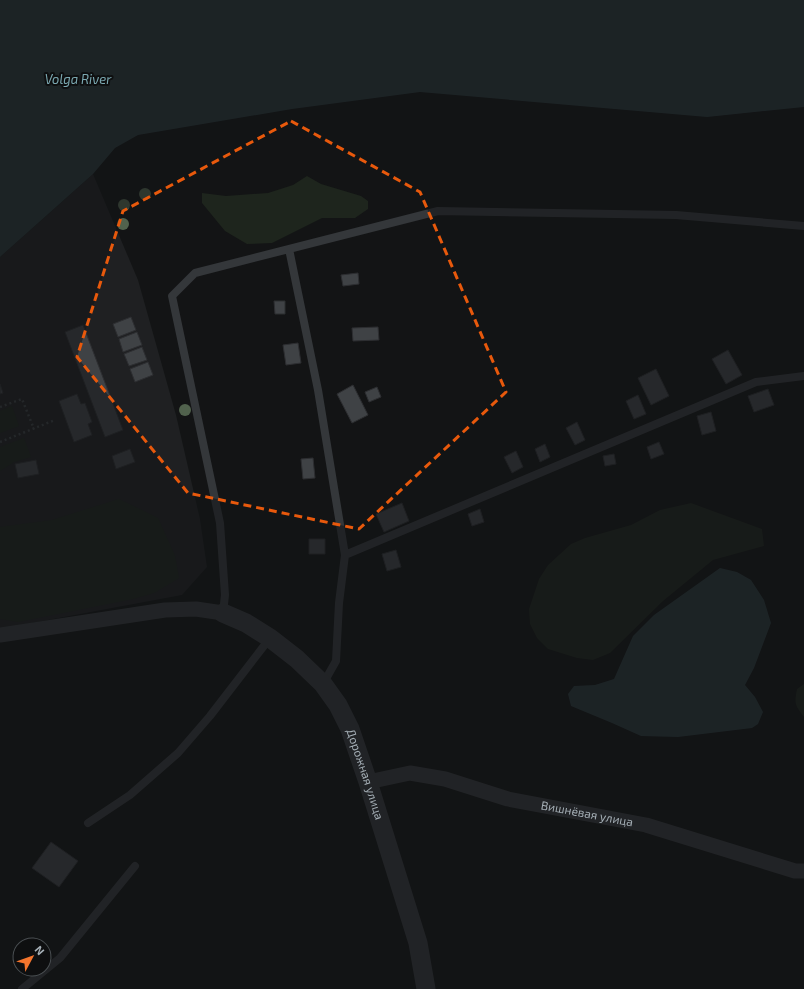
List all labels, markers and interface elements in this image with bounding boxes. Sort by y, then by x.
water label: Volga River [45,71,112,87]
street label: Дорожная улица [344,727,387,821]
street label: Вишнёвая улица [540,797,635,828]
north arrow [12,937,52,977]
text: N [32,943,47,957]

